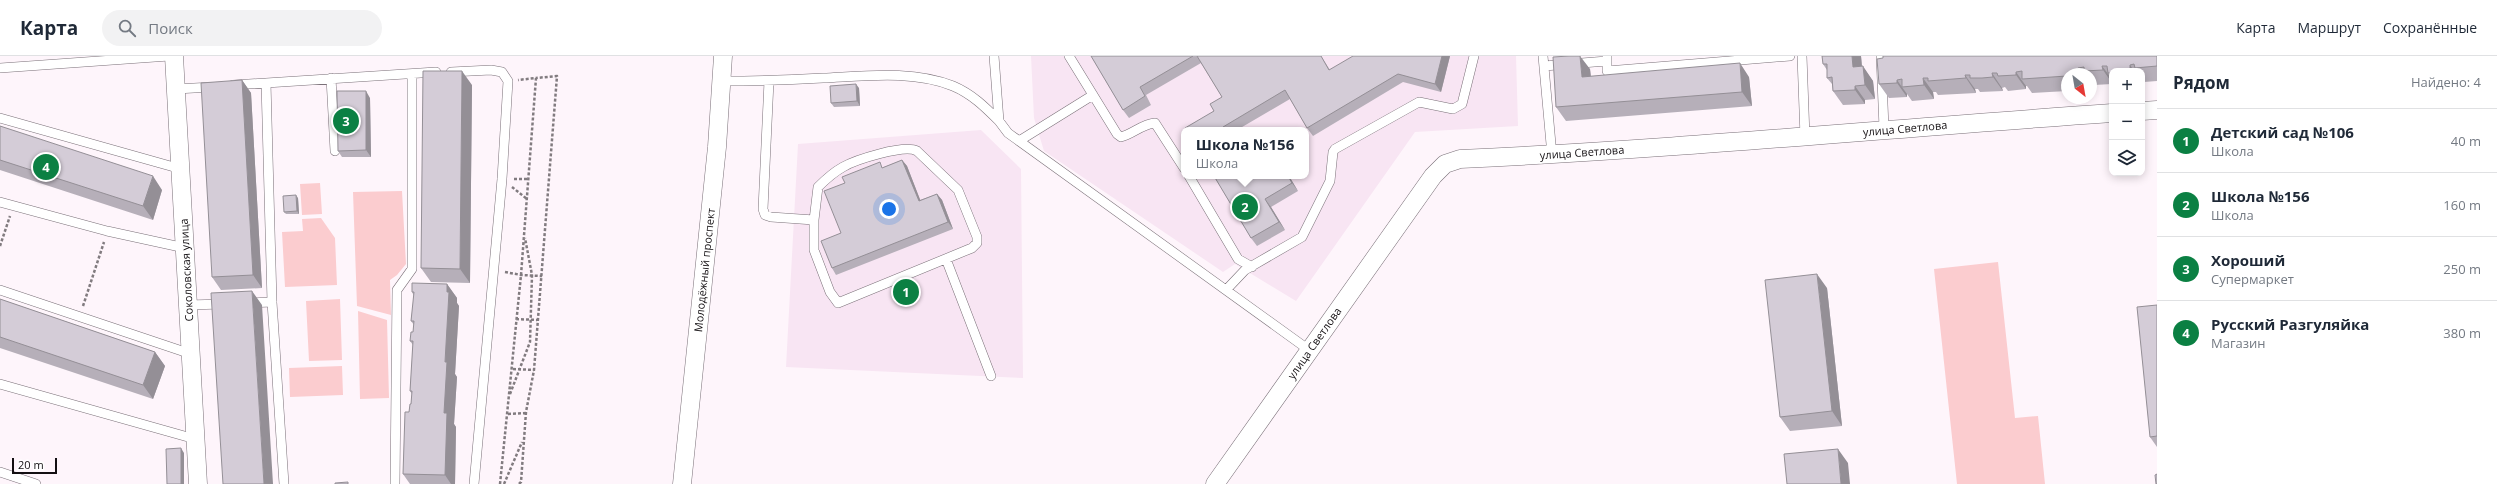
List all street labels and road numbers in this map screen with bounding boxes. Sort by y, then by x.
street label: улица Светлова [1862,117,1948,139]
street label: улица Светлова [1539,142,1625,162]
street label: Молодёжный проспект [690,207,718,333]
street label: Соколовская улица [176,218,196,322]
street label: улица Светлова [1284,304,1344,382]

